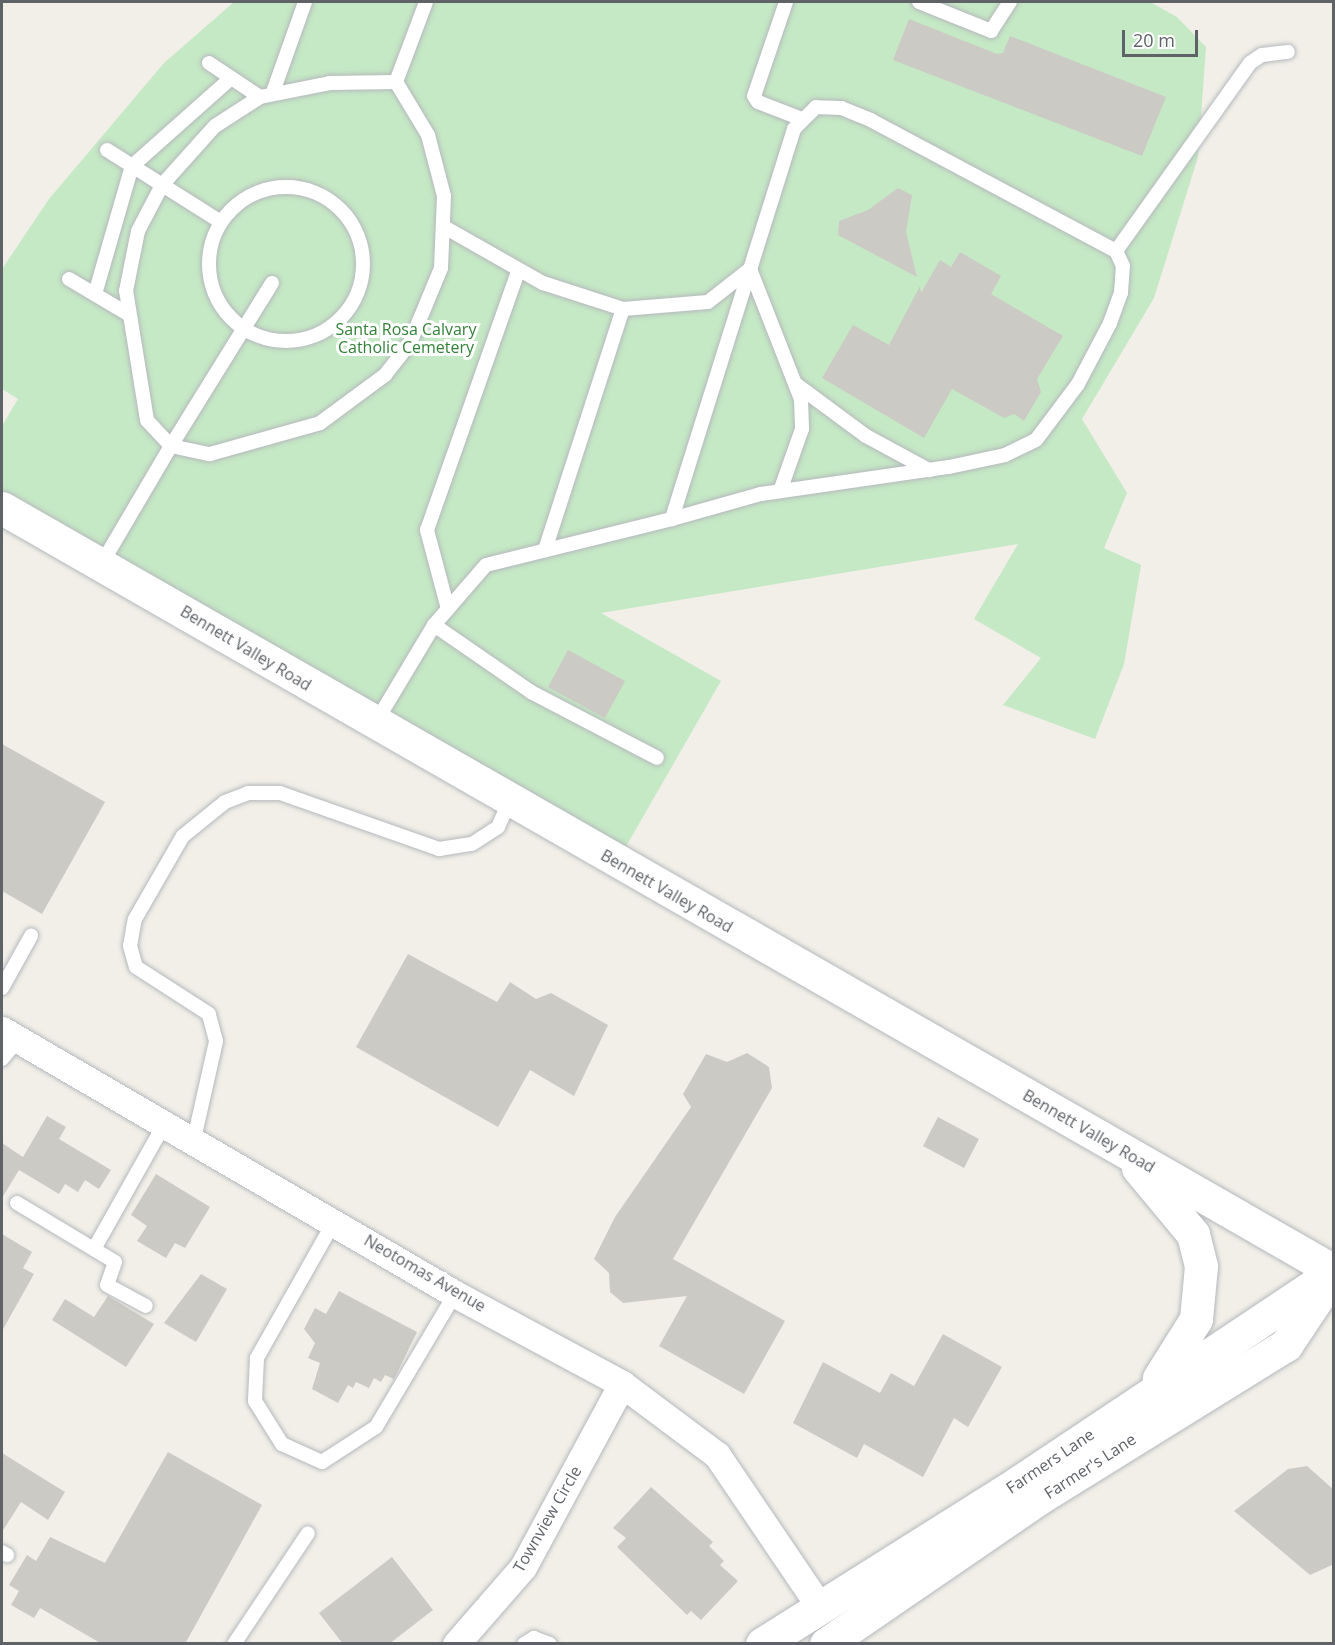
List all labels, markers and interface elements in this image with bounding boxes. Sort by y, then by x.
scale bar [1125,18,1202,56]
text: 20 m [1133,28,1175,52]
park label: Santa Rosa Calvary Catholic Cemetery [336,319,476,357]
street label: Bennett Valley Road [177,601,315,695]
street label: Bennett Valley Road [598,845,736,937]
street label: Bennett Valley Road [1020,1085,1158,1177]
street label: Neotomas Avenue [361,1230,489,1316]
street label: Farmers Lane [1002,1425,1098,1497]
street label: Farmer's Lane [1041,1429,1139,1503]
street label: Townview Circle [509,1462,585,1576]

